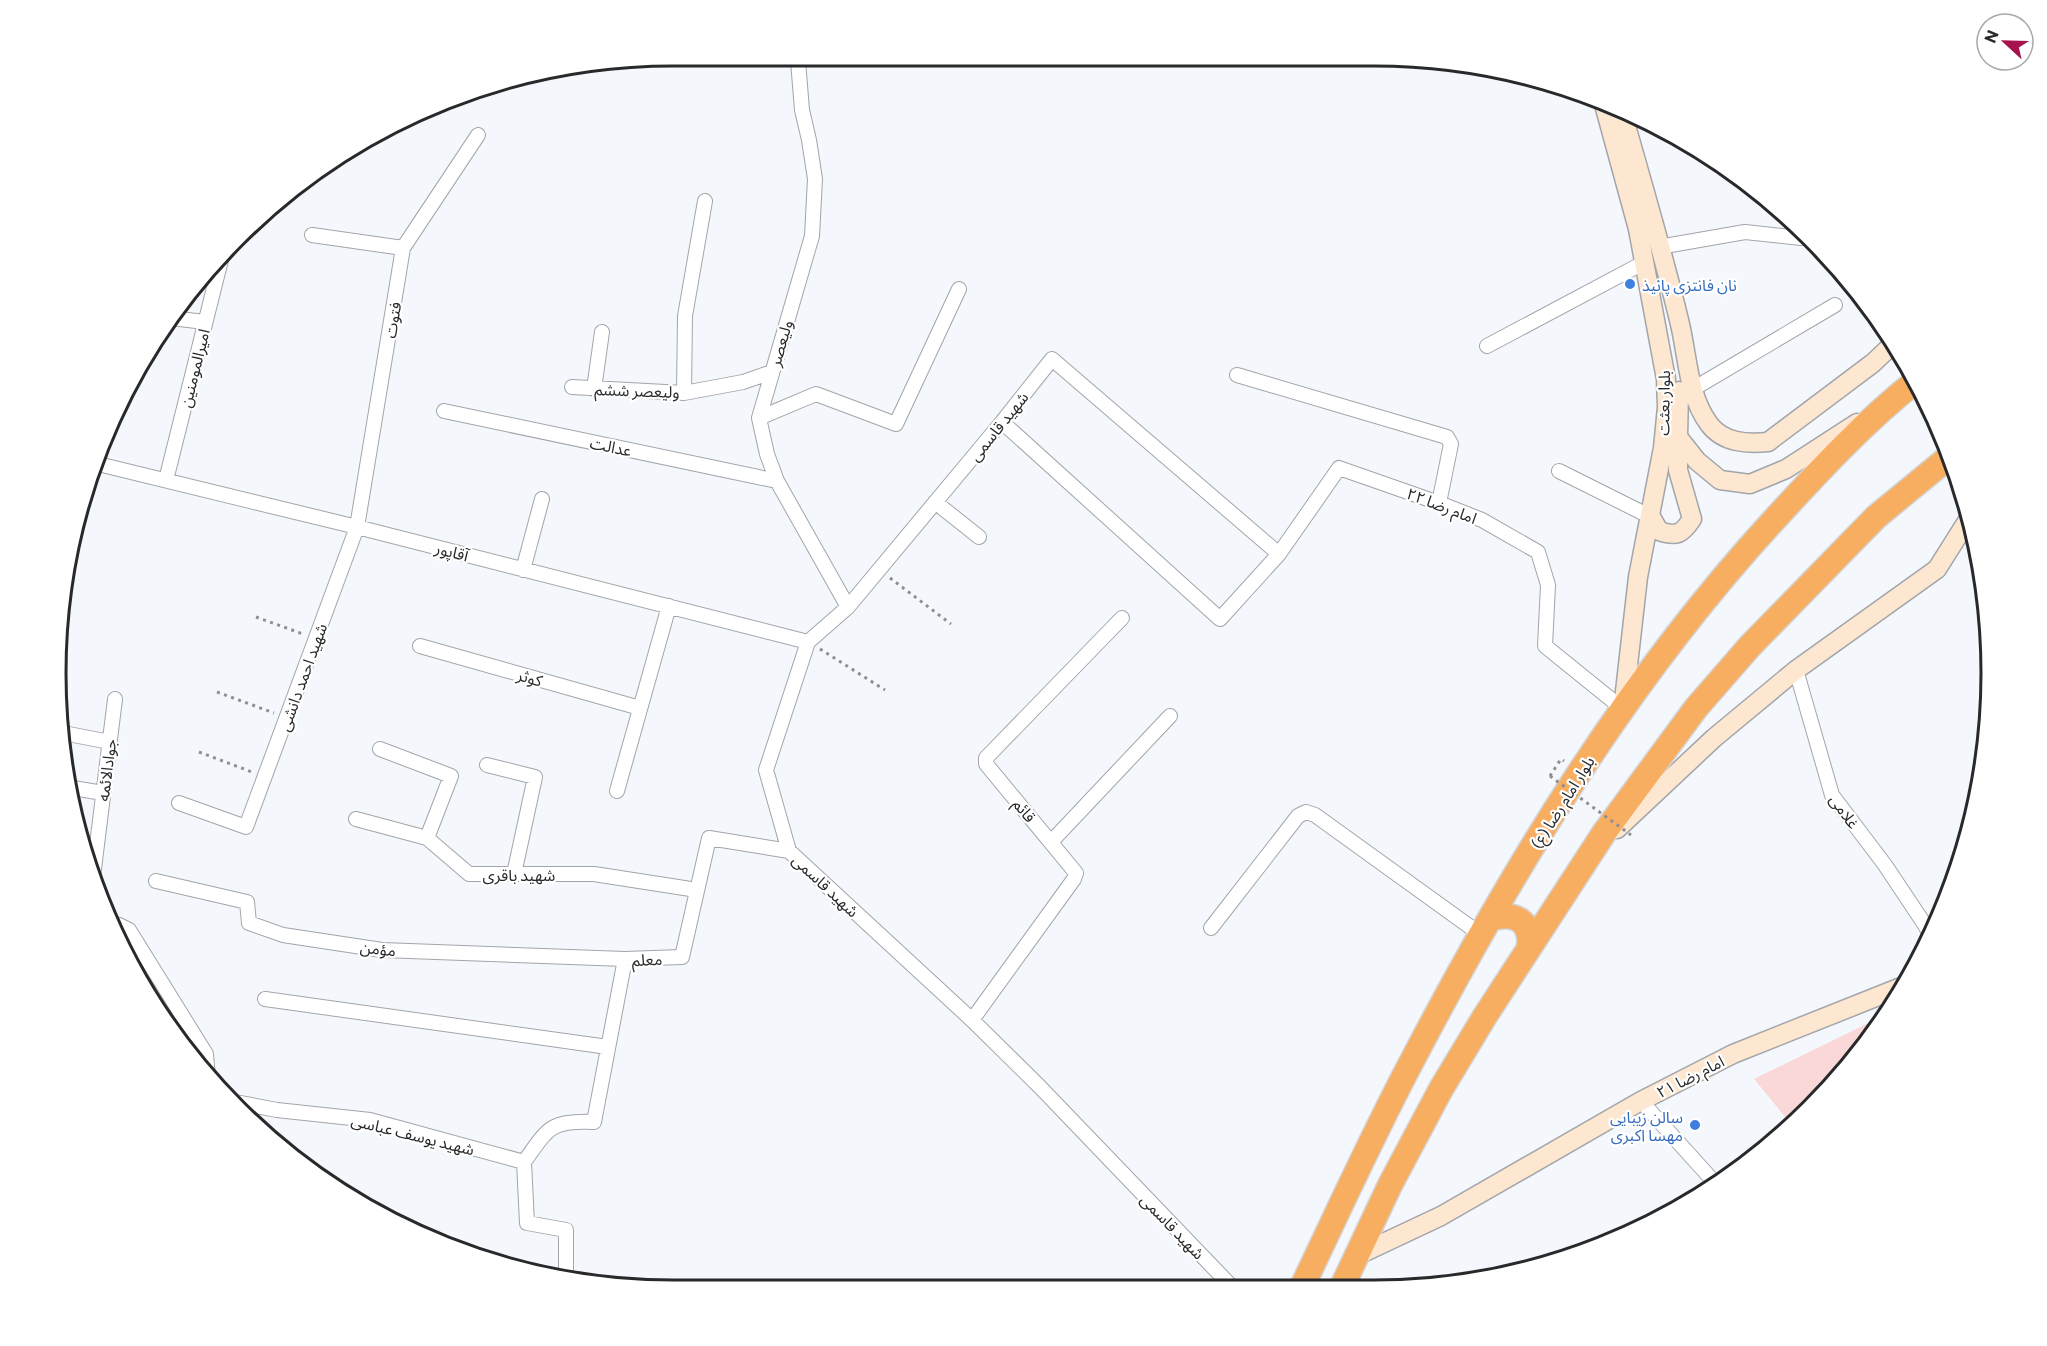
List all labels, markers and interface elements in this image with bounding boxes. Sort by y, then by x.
north arrow [1975,12,2035,72]
text: N [1980,27,2002,45]
place label: نان فانتزی پانیذ [1642,275,1737,296]
marker: نان فانتزی پانیذ [1623,277,1637,291]
street label: فتوت [380,300,405,340]
street label: ولیعصر [764,318,797,370]
street label: اميرالمومنين [175,327,214,410]
street label: بلوار بعثت [1653,370,1674,436]
street label: ولیعصر ششم [594,379,680,405]
street label: شهید قاسمی [964,388,1032,465]
street label: عدالت [588,432,634,460]
street label: امام رضا ۲۲ [1403,483,1480,531]
street label: آقاپور [432,537,472,567]
street label: شهید احمد دانشی [274,620,331,734]
street label: کوثر [514,664,545,691]
street label: جوادالائمه [93,738,120,802]
street label: بلوار امام رضا (ع) [1526,752,1601,854]
street label: غلامی [1826,790,1864,833]
street label: قائم [1007,794,1040,828]
street label: شهید قاسمی [788,850,863,921]
street label: شهید باقری [483,865,555,885]
street label: مؤمن [359,937,397,960]
street label: معلم [631,949,663,973]
street label: امام رضا ۲۱ [1653,1051,1729,1105]
place label: سالن زیبایی مهسا اکبری [1610,1107,1683,1145]
street label: شهید یوسف عباسی [349,1110,477,1159]
marker: سالن زیبایی مهسا اکبری [1688,1118,1702,1132]
street label: شهید قاسمی [1136,1189,1209,1263]

